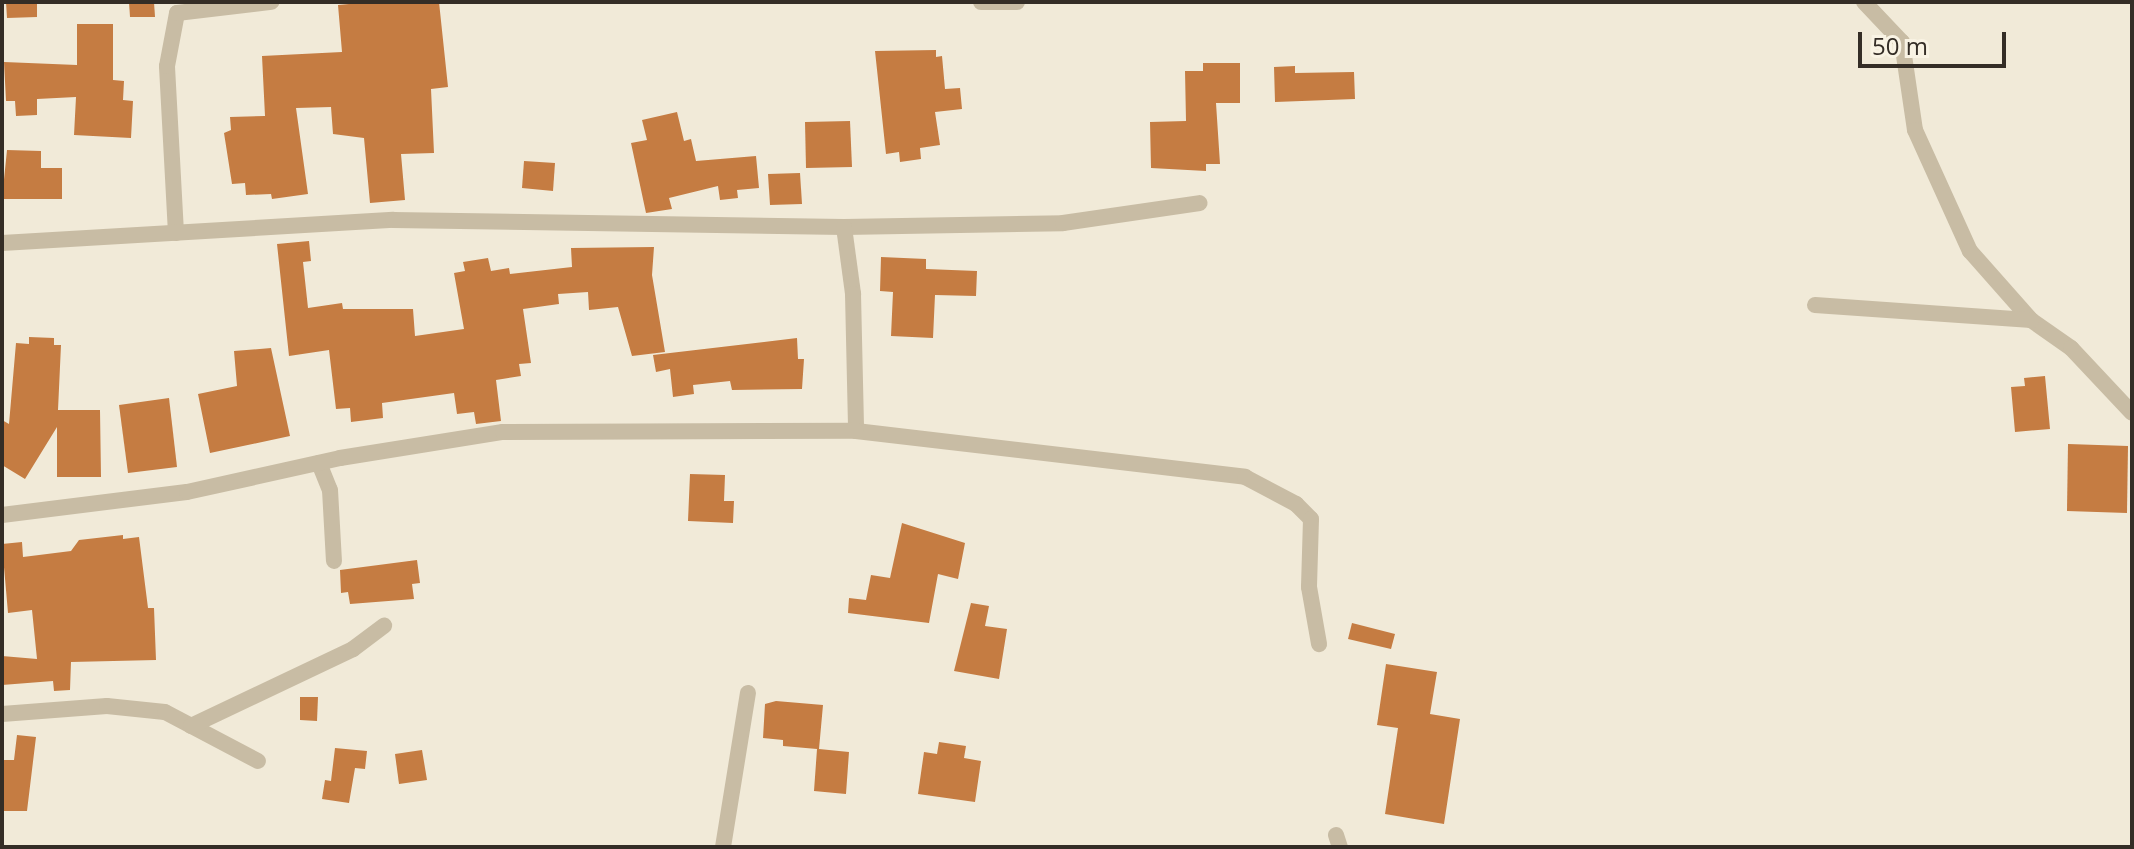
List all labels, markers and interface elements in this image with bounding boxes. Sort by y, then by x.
scale bar [1862,16,2010,66]
text: 50 m [1872,29,1928,62]

